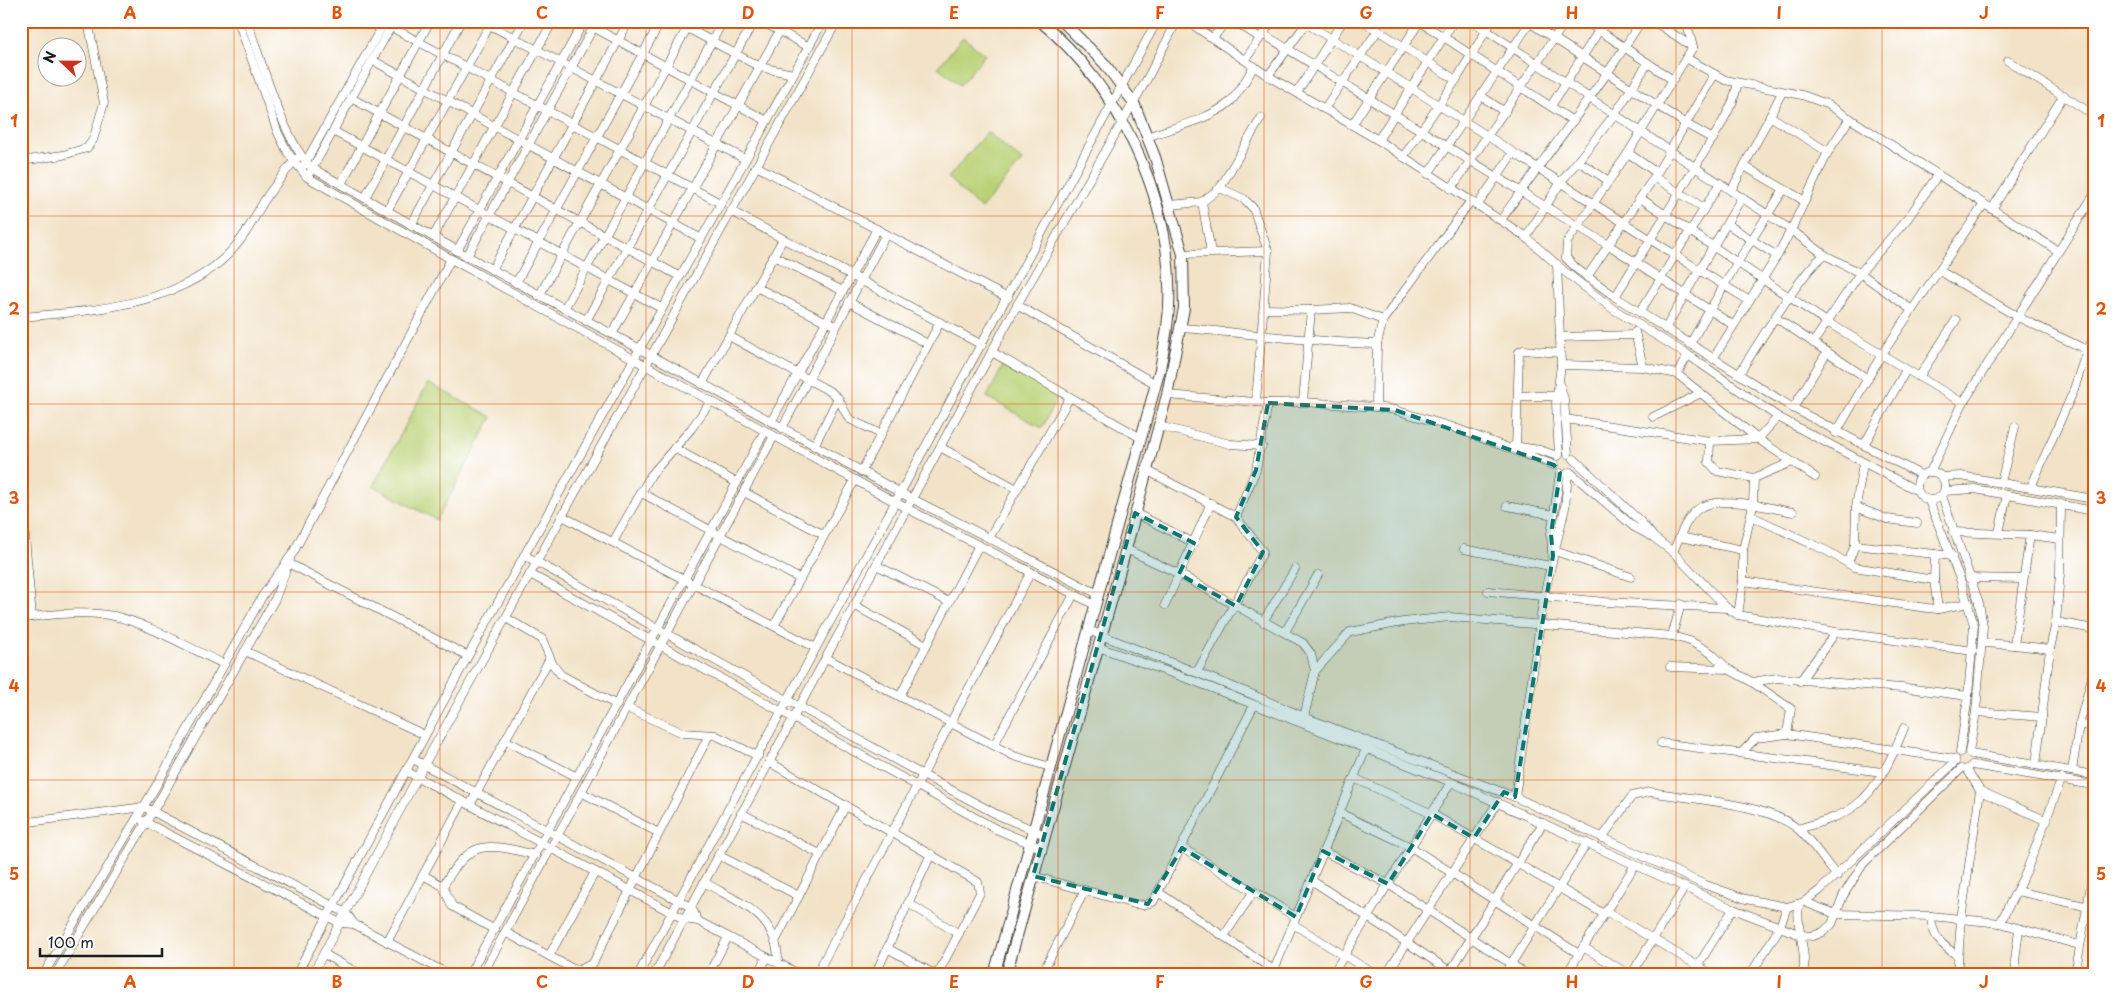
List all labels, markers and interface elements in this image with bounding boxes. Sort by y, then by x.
text: A [124,0,137,24]
text: B [332,0,343,24]
text: C [536,0,548,24]
text: D [742,0,754,24]
text: E [949,0,959,24]
text: F [1155,0,1165,24]
text: G [1359,0,1373,24]
text: H [1566,0,1578,24]
text: I [1776,0,1782,24]
text: J [1979,0,1989,24]
north arrow [38,38,88,88]
text: N [38,48,61,66]
text: 1 [10,108,18,132]
text: 1 [2097,108,2105,132]
text: 2 [8,296,20,320]
text: 2 [2095,296,2107,320]
text: 3 [9,485,19,509]
text: 3 [2096,485,2106,509]
text: 4 [9,673,20,697]
text: 4 [2096,673,2107,697]
text: 5 [9,861,19,885]
text: 5 [2096,861,2106,885]
scale bar [40,926,162,958]
text: 100 m [48,930,94,953]
text: A [124,969,137,993]
text: B [332,969,343,993]
text: C [536,969,548,993]
text: D [742,969,754,993]
text: E [949,969,959,993]
text: F [1155,969,1165,993]
text: G [1359,969,1373,993]
text: H [1566,969,1578,993]
text: I [1776,969,1782,993]
text: J [1979,969,1989,993]

